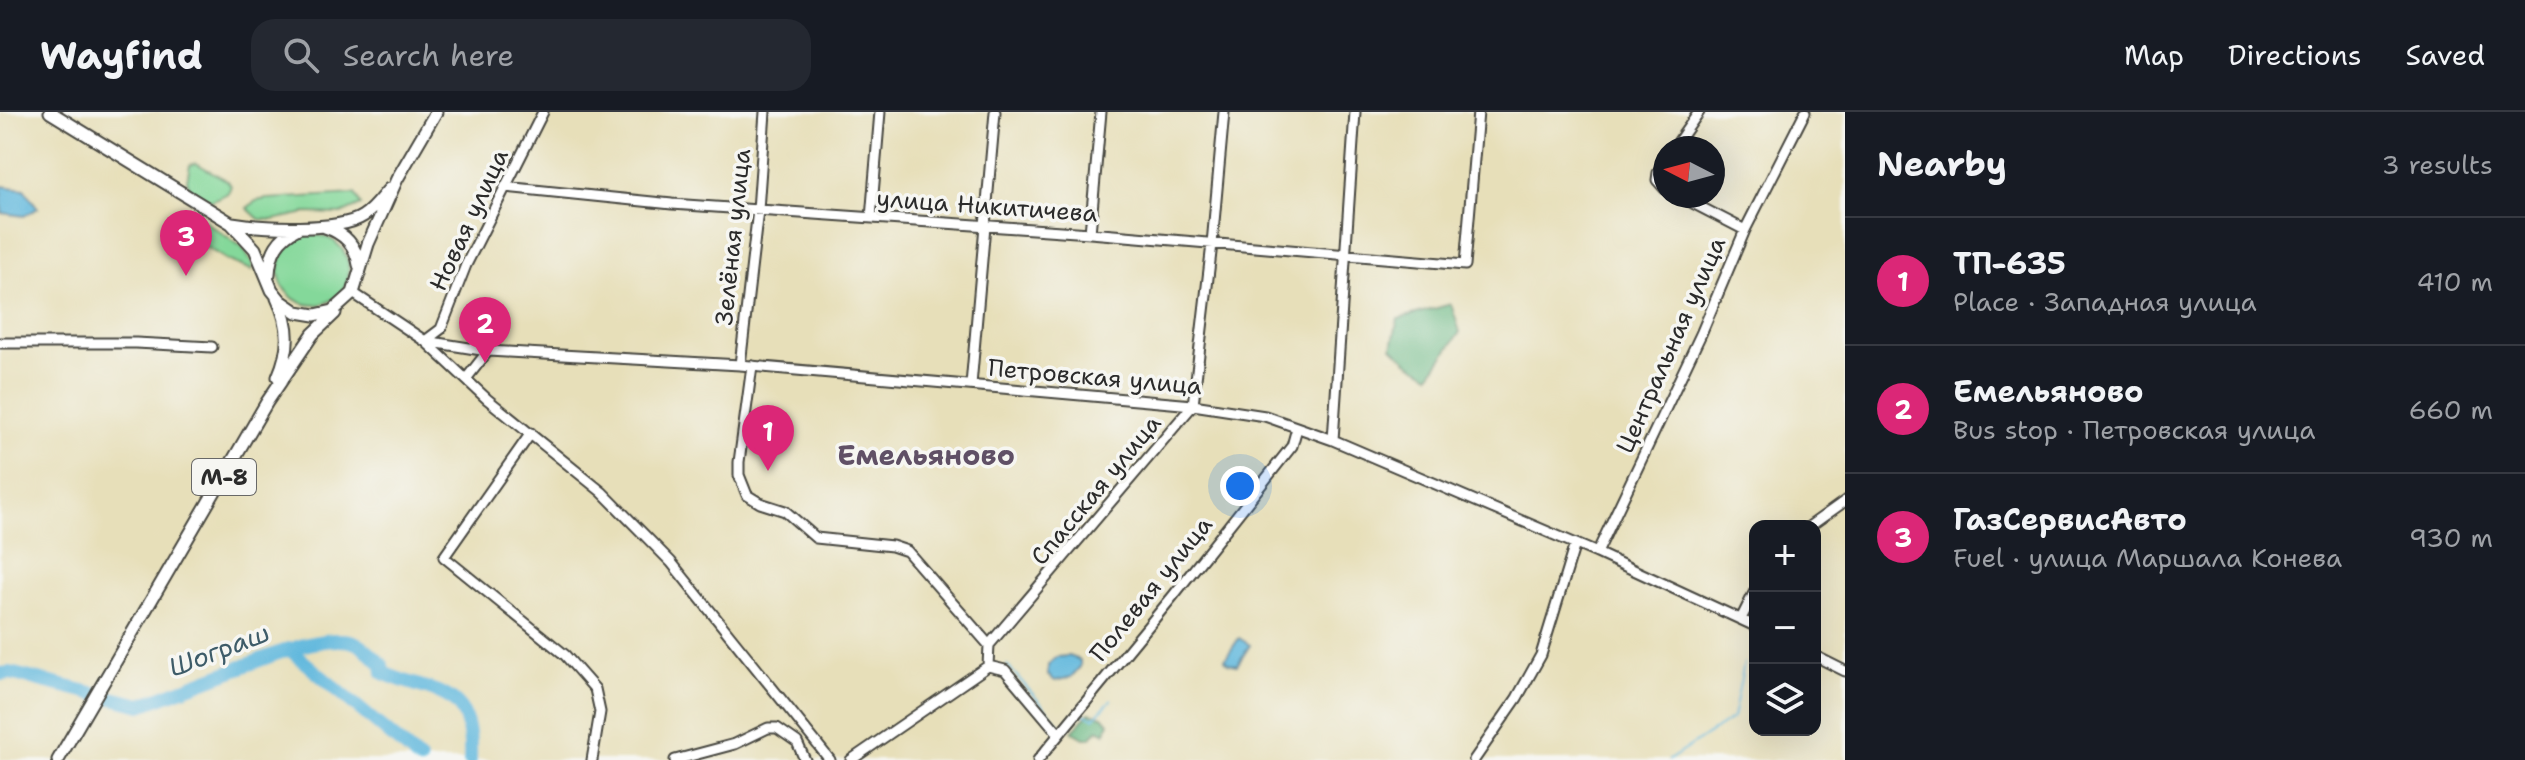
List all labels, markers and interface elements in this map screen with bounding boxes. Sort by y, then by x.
search box [251,19,811,91]
text: Wayfind [40,30,203,81]
icon: search [279,33,323,77]
text: Search here [343,35,514,76]
text: Map [2124,36,2184,74]
text: Directions [2228,36,2362,74]
text: Saved [2406,36,2485,74]
north arrow [1653,136,1725,208]
text: Nearby [1877,141,2007,187]
street label: Новая улица [422,144,516,296]
street label: Зелёная улица [708,147,758,327]
text: 3 results [2381,147,2493,182]
street label: улица Никитичева [875,182,1099,230]
pin: 3 [160,210,212,276]
street label: Центральная улица [1609,232,1733,458]
text: ТП-635 [1953,243,2066,284]
text: 1 [1897,264,1909,299]
text: 410 m [2416,264,2493,299]
text: Place · Западная улица [1953,284,2257,319]
pin: 2 [459,297,511,363]
street label: Петровская улица [987,352,1203,402]
text: Емельяново [1953,371,2144,412]
text: 2 [1894,392,1912,427]
text: 660 m [2408,392,2493,427]
pin: 1 [742,405,794,471]
street label: Спасская улица [1024,408,1168,572]
text: Bus stop · Петровская улица [1953,412,2315,447]
district label: Емельяново [837,436,1015,474]
road number: М-8 [192,459,256,495]
your location [1220,466,1260,506]
text: ГазСервисАвто [1953,499,2187,540]
street label: Полевая улица [1082,510,1220,668]
map controls [1749,520,1821,736]
button: + [1749,520,1821,592]
text: 3 [1894,520,1912,555]
text: 930 m [2409,520,2493,555]
text: Fuel · улица Маршала Конева [1953,540,2342,575]
button: − [1749,592,1821,664]
water label: Шограш [163,614,274,685]
button: layers [1749,664,1821,736]

